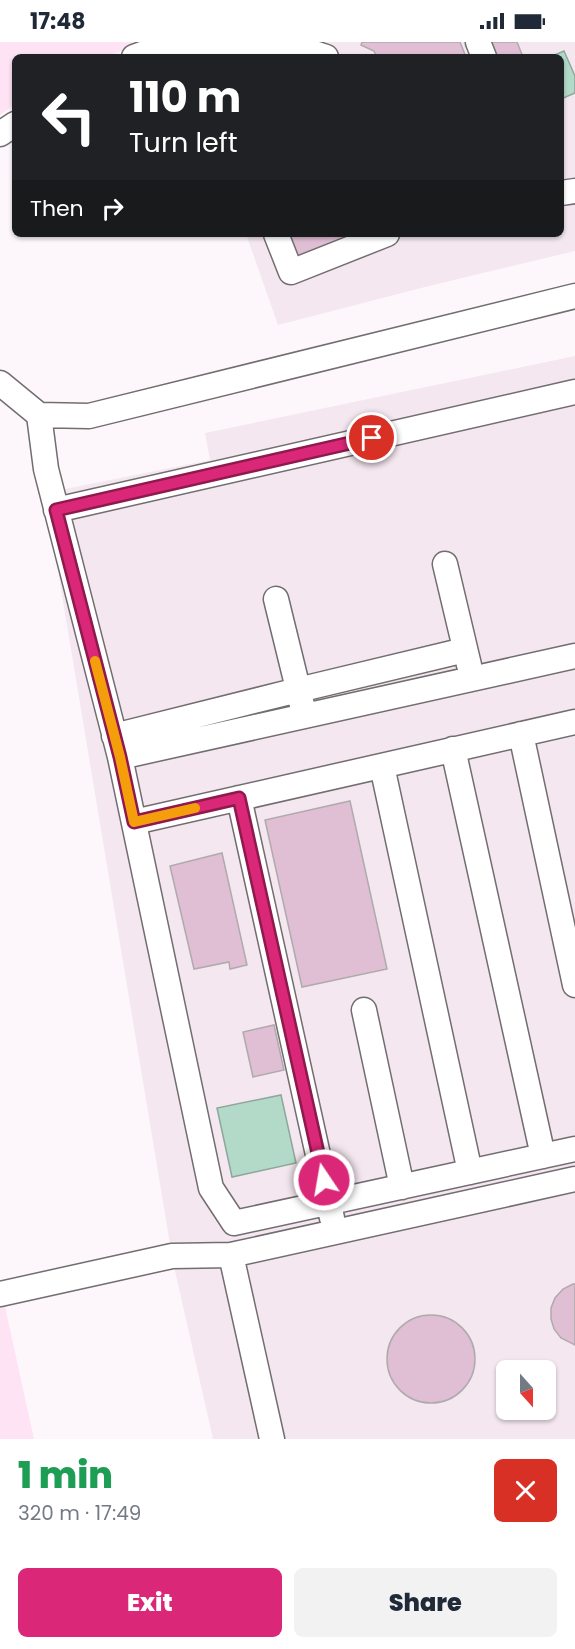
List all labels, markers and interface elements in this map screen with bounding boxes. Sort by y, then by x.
text: 17:48 [30,6,85,37]
text: 110 m [129,68,241,127]
icon: left [30,78,108,156]
text: Turn left [129,124,238,161]
icon: right [96,192,129,225]
text: Then [30,193,84,224]
pin [346,412,397,463]
icon: arrive [355,421,388,454]
position arrow [292,1148,356,1212]
north arrow [496,1360,556,1420]
map controls [496,1360,556,1420]
text: 1 min [18,1450,113,1501]
button: close [494,1459,557,1522]
text: 320 m · 17:49 [18,1499,141,1527]
button: Exit [18,1568,282,1637]
button: Share [294,1568,557,1637]

